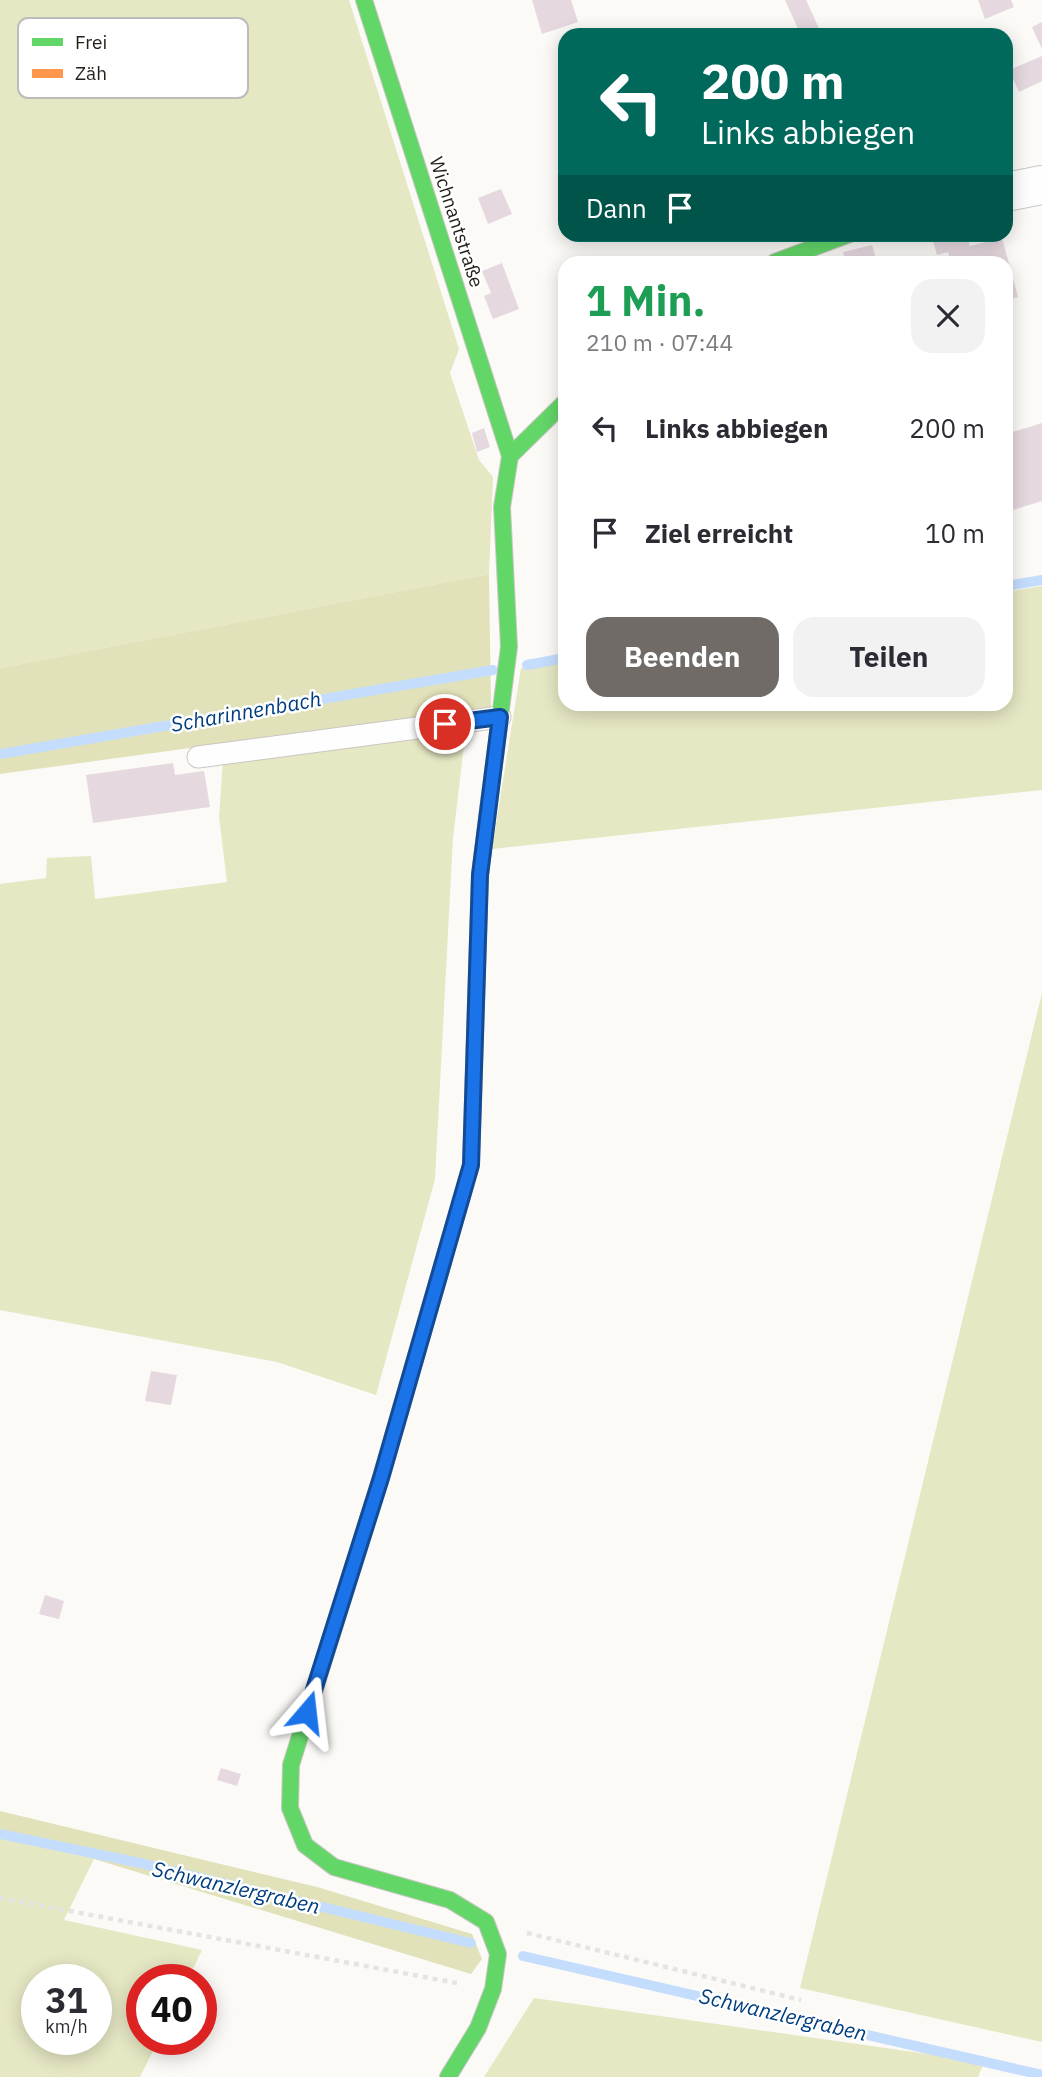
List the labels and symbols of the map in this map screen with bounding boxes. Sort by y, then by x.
legend [18,18,248,98]
text: Frei [75,30,107,54]
text: Zäh [75,61,107,85]
street label: Wichnantstraße [425,154,489,290]
water label: Scharinnenbach [168,684,323,738]
pin [415,694,475,754]
position arrow [270,1675,344,1749]
water label: Schwanzlergraben [150,1854,323,1920]
speed limit sign: 40 [126,1964,217,2055]
water label: Schwanzlergraben [697,1981,870,2047]

